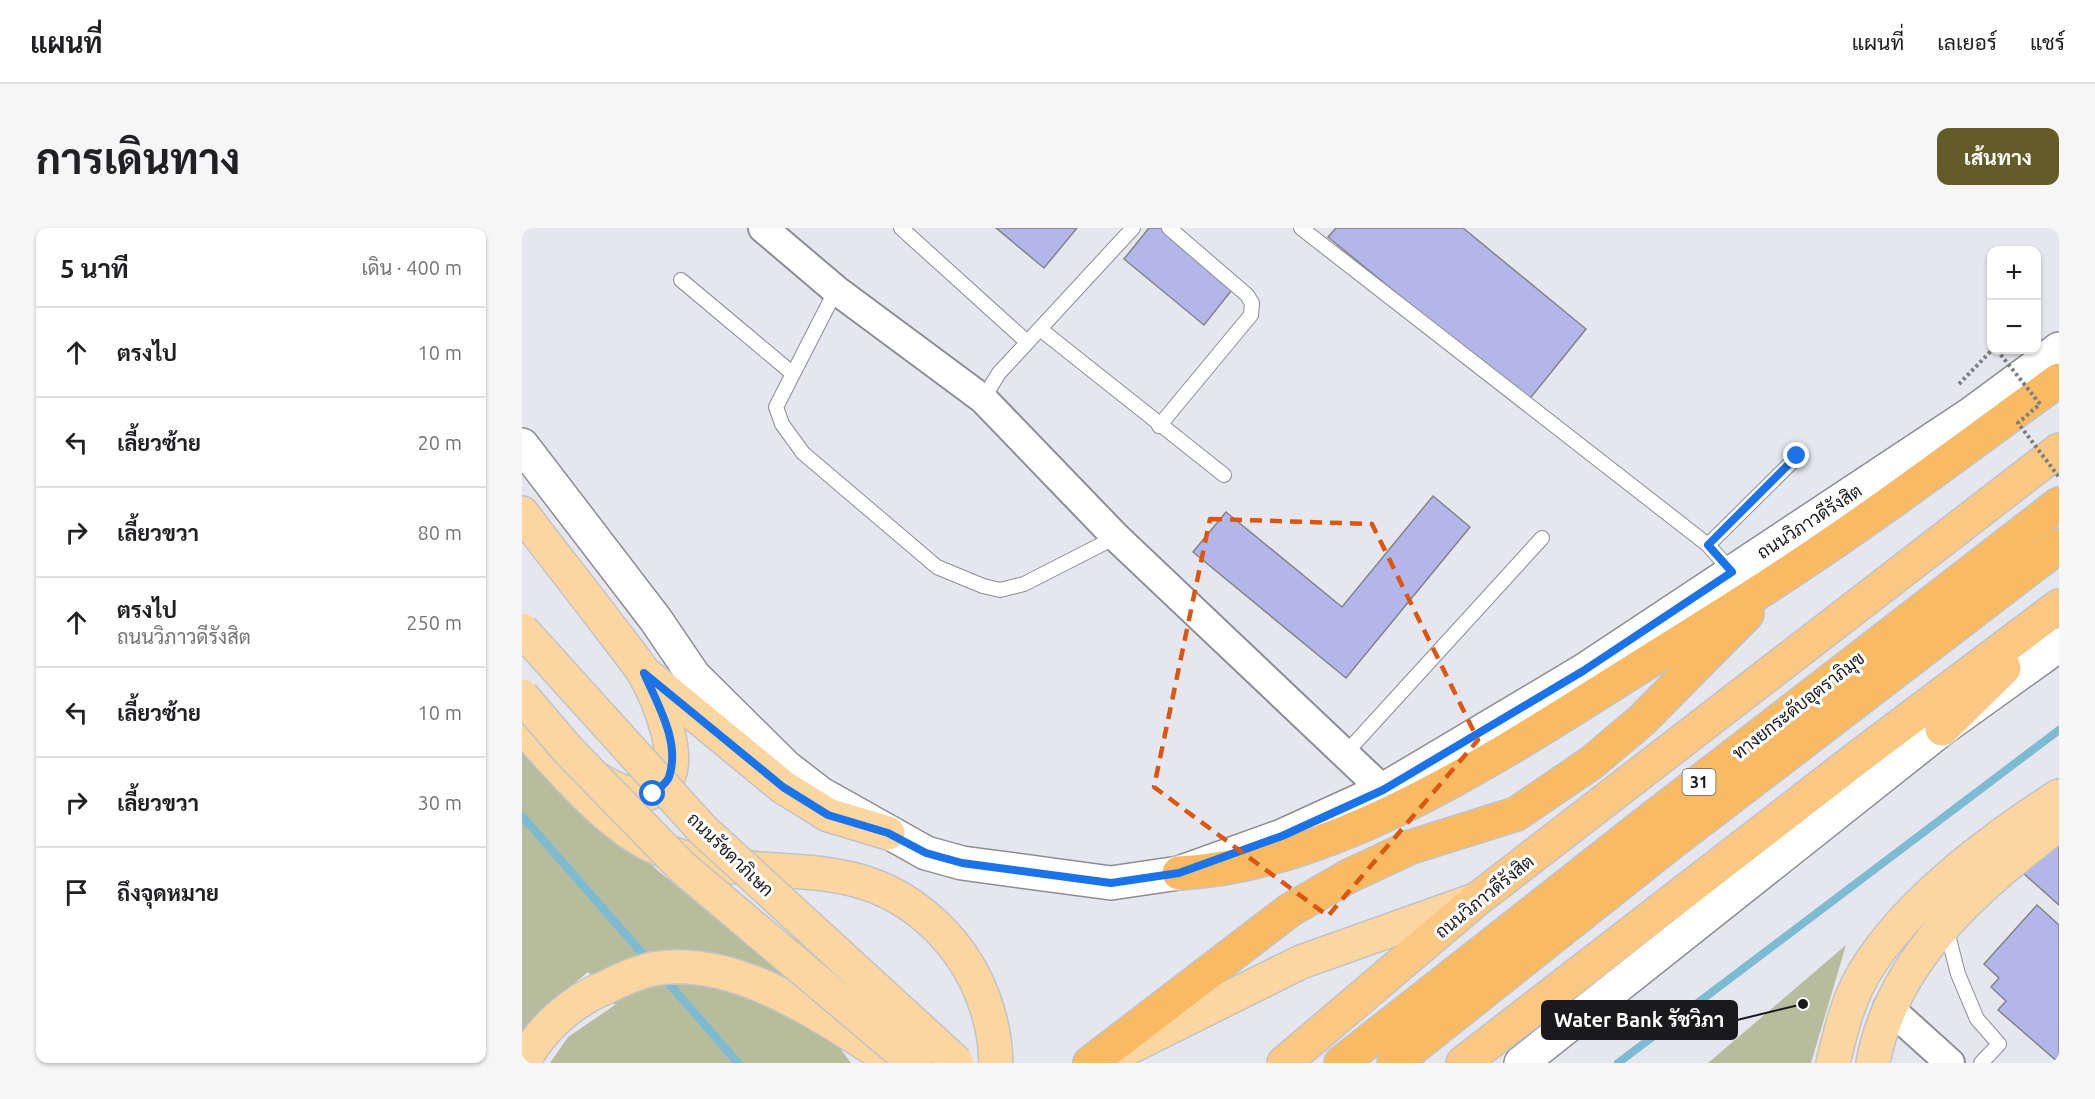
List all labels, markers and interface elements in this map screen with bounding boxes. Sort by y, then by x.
text: แผนที่ [30,27,103,58]
text: แผนที่ [1852,30,1904,54]
text: เลเยอร์ [1937,30,1997,54]
text: แชร์ [2030,30,2065,54]
button: เส้นทาง [1937,128,2059,185]
text: การเดินทาง [36,135,240,182]
map controls [1987,246,2041,354]
button: + [1987,246,2041,300]
text: 5 นาที [60,254,129,283]
text: เดิน · 400 m [361,256,462,279]
button: − [1987,300,2041,354]
icon: ahead [60,336,93,369]
text: ตรงไป [117,340,177,365]
text: 10 m [418,341,462,364]
icon: left [60,426,93,459]
text: เลี้ยวซ้าย [117,430,201,455]
text: 20 m [418,431,462,454]
route end [1783,442,1809,468]
street label: ถนนวิภาวดีรังสิต [1752,478,1865,562]
icon: right [60,516,93,549]
text: เลี้ยวขวา [117,520,199,545]
text: 80 m [418,521,462,544]
text: ตรงไป [117,597,177,622]
icon: ahead [60,606,93,639]
text: 250 m [406,611,462,634]
text: ถนนวิภาวดีรังสิต [117,625,251,648]
street label: ทางยกระดับอุตราภิมุข [1728,647,1870,765]
icon: left [60,696,93,729]
text: เลี้ยวซ้าย [117,700,201,725]
text: 10 m [418,701,462,724]
road number: 31 [1682,769,1716,795]
route start [639,780,665,806]
icon: right [60,786,93,819]
text: เลี้ยวขวา [117,790,199,815]
text: 30 m [418,791,462,814]
street label: ถนนรัชดาภิเษก [684,808,778,900]
street label: ถนนวิภาวดีรังสิต [1430,849,1537,942]
icon: arrive [60,876,93,909]
text: ถึงจุดหมาย [117,880,219,905]
callout: Water Bank รัชวิภา [1542,1001,1737,1039]
text: Water Bank รัชวิภา [1554,1007,1724,1031]

